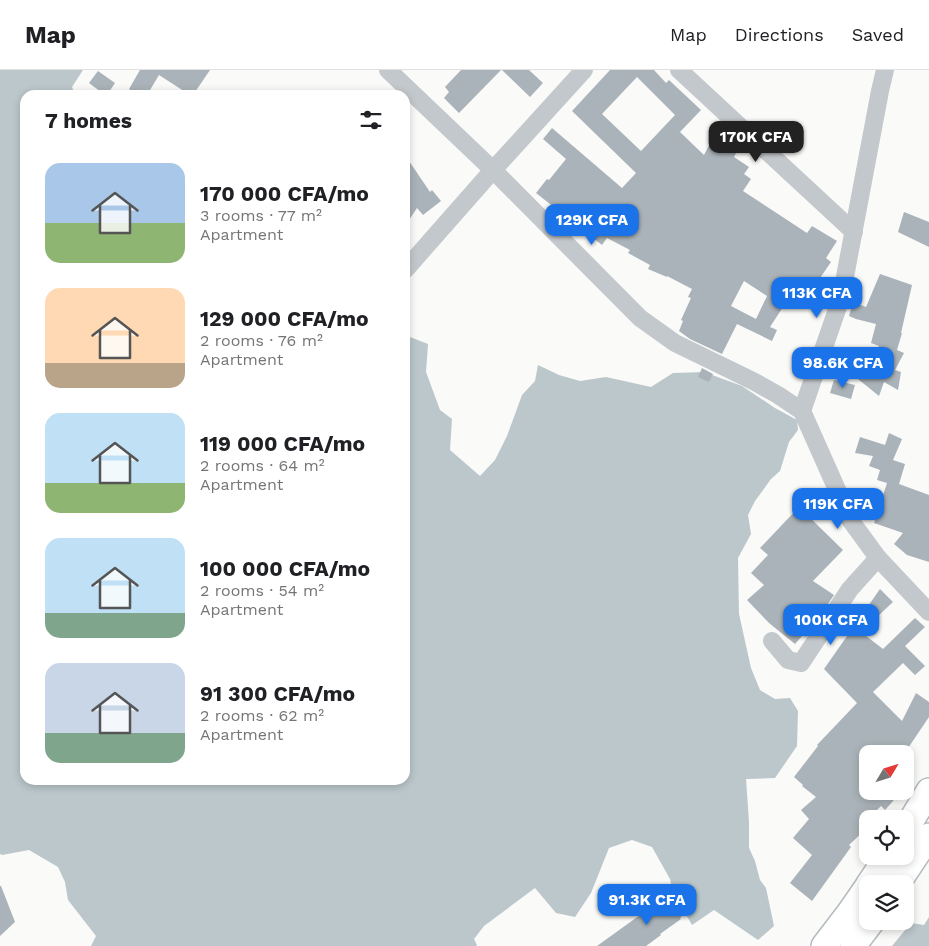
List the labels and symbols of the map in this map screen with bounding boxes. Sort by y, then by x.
pin: 170K CFA [704,121,808,163]
pin: 129K CFA [540,204,644,246]
pin: 113K CFA [765,276,869,319]
pin: 98.6K CFA [786,346,900,389]
pin: 119K CFA [786,488,890,530]
pin: 100K CFA [779,604,883,646]
north arrow [859,745,914,800]
pin: 91.3K CFA [590,884,704,926]

